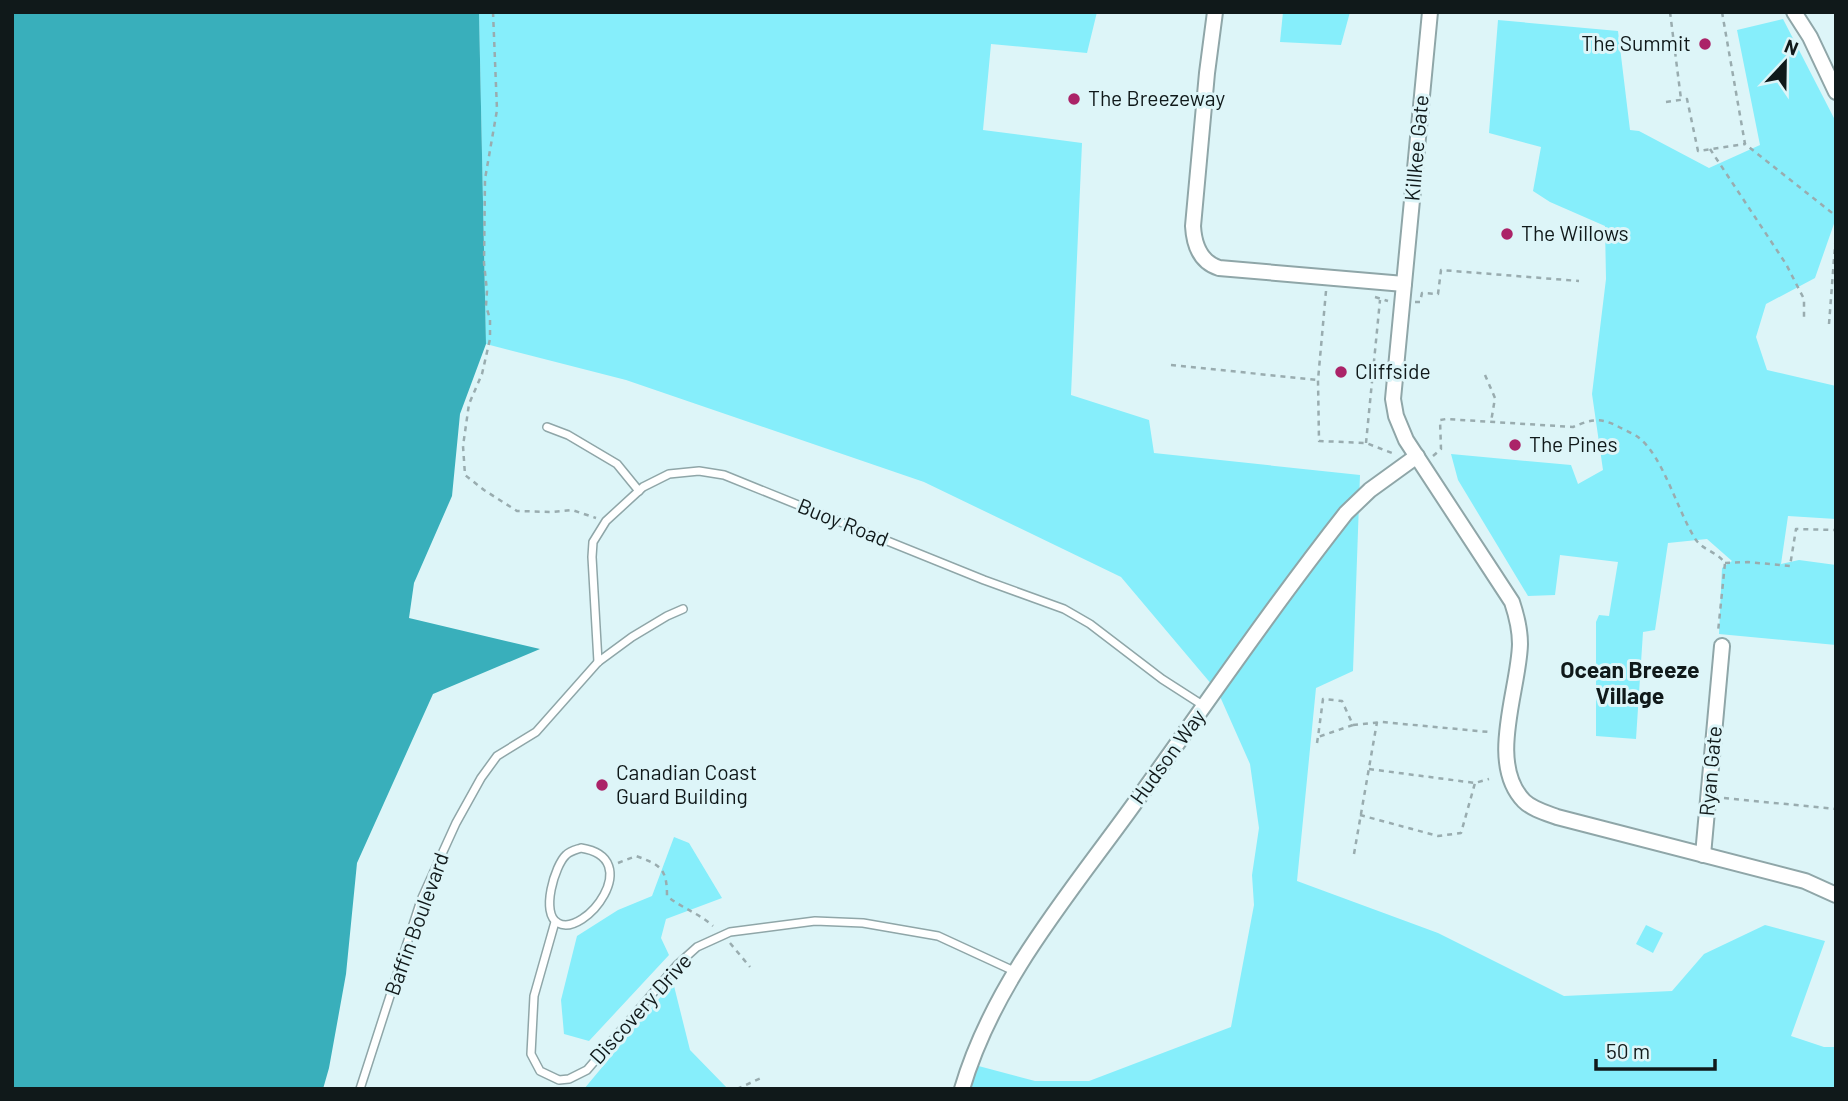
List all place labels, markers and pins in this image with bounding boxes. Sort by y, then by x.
place label: The Summit [1581,30,1691,55]
marker: The Summit [1697,36,1713,52]
place label: The Breezeway [1088,85,1225,110]
marker: The Breezeway [1066,91,1082,107]
place label: The Willows [1521,220,1629,245]
marker: The Willows [1499,226,1515,242]
place label: Cliffside [1355,358,1431,383]
marker: Cliffside [1333,364,1349,380]
place label: The Pines [1529,431,1618,456]
marker: The Pines [1507,437,1523,453]
place label: Canadian Coast Guard Building [616,759,757,808]
marker: Canadian Coast Guard Building [594,777,610,793]

